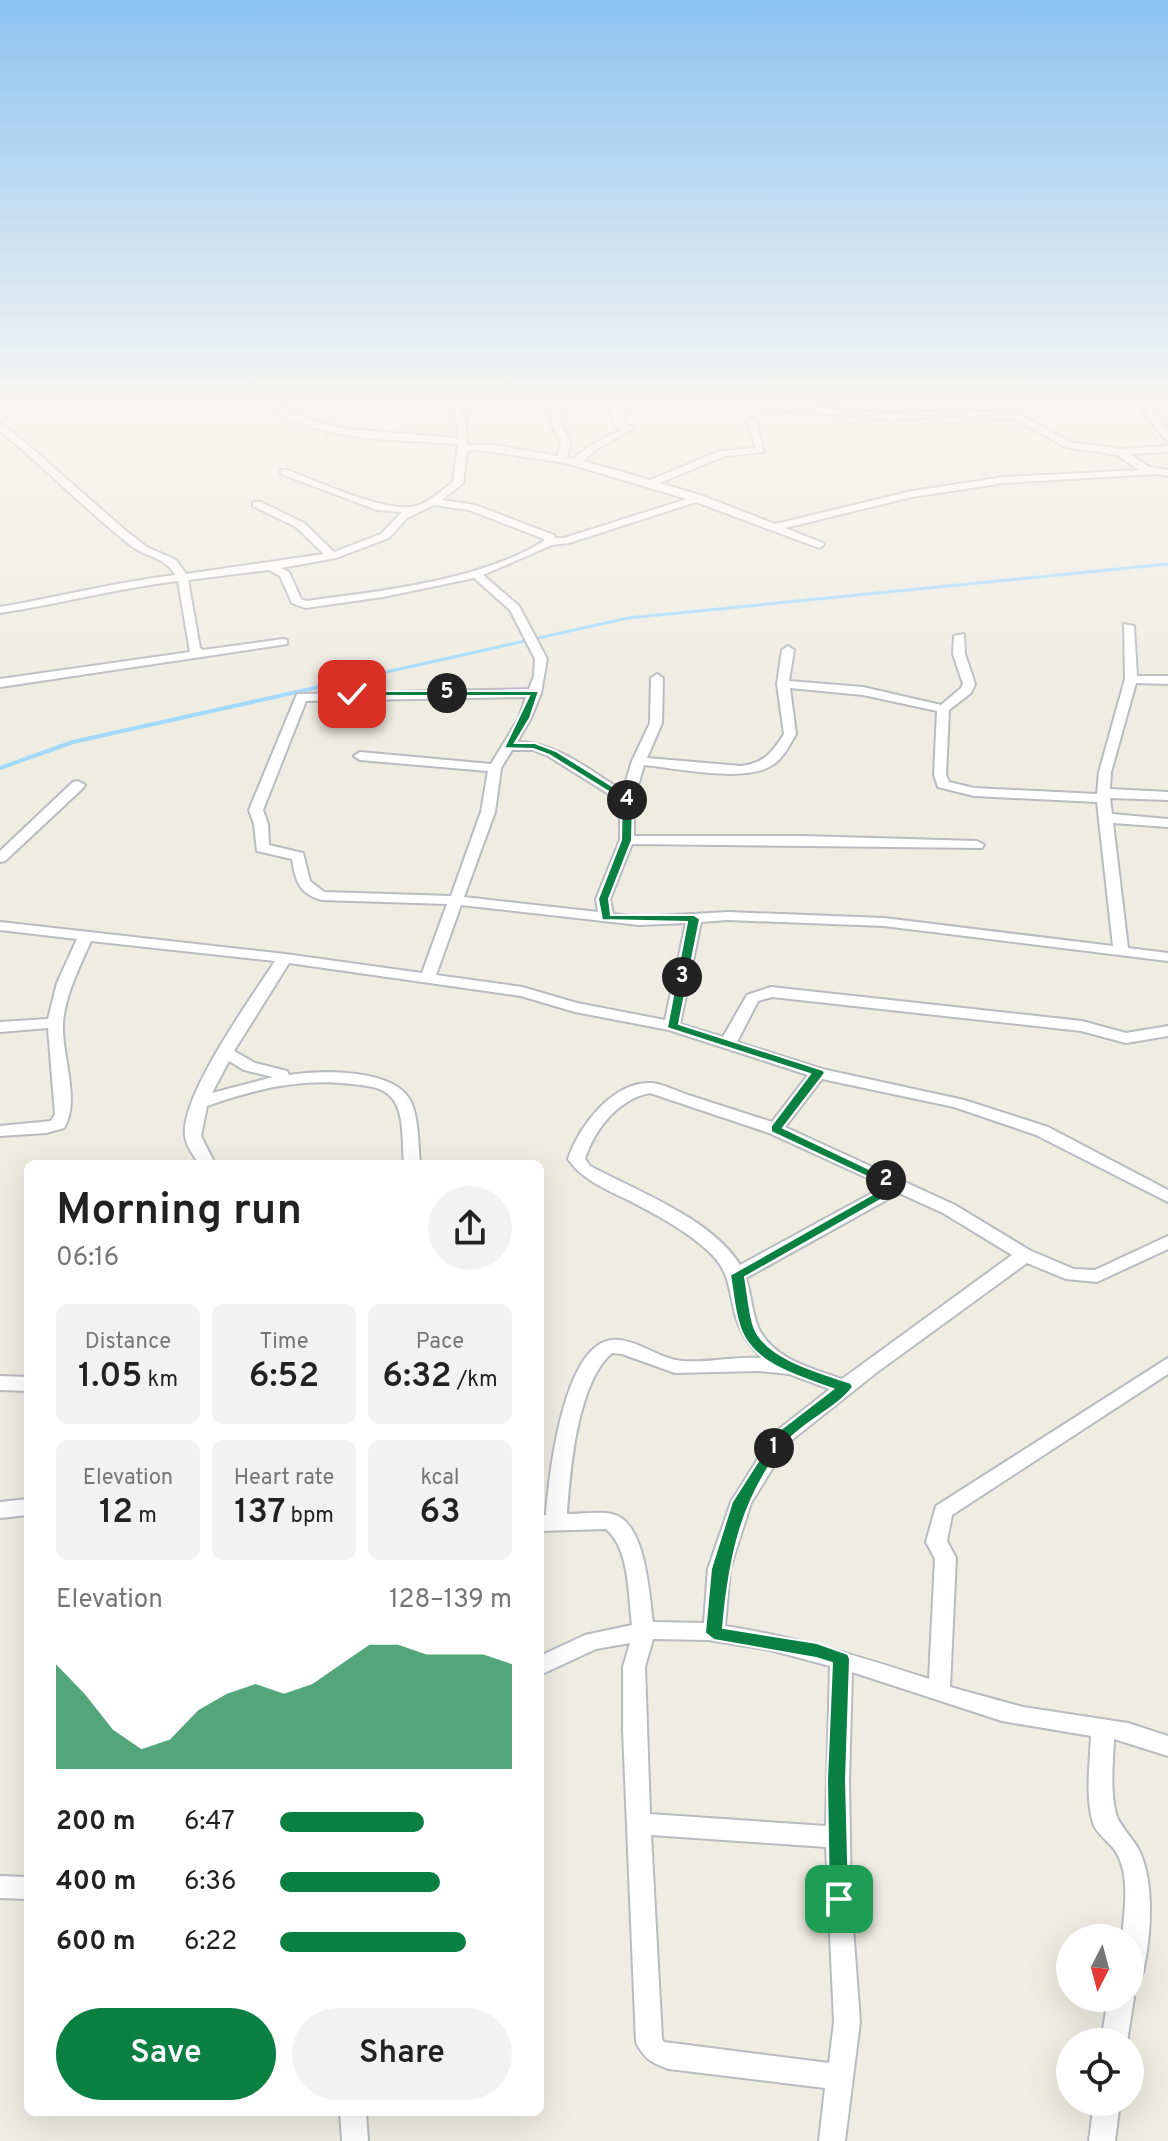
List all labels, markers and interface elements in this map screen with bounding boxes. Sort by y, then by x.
pin [318,660,386,728]
icon: check [330,672,374,716]
pin: 5 [427,673,467,713]
text: 5 [440,679,454,706]
pin: 4 [607,780,647,820]
text: 4 [620,786,634,813]
pin: 3 [662,957,702,997]
text: 3 [675,963,689,990]
pin: 2 [866,1160,906,1200]
text: 2 [879,1166,893,1193]
text: Morning run [56,1184,302,1240]
button: share [428,1186,512,1270]
text: 06:16 [56,1242,119,1275]
text: Distance [85,1329,171,1356]
text: Time [259,1329,309,1356]
text: Pace [416,1329,464,1356]
text: 1.05 [78,1356,142,1399]
text: 6:52 [249,1356,319,1399]
text: 6:32 [382,1356,452,1399]
text: km [142,1367,178,1394]
text: /km [452,1367,498,1394]
pin: 1 [754,1428,794,1468]
text: 1 [770,1434,778,1461]
text: Elevation [83,1465,173,1492]
text: Heart rate [234,1465,334,1492]
text: kcal [420,1465,460,1492]
text: 12 [99,1492,133,1535]
text: 137 [234,1492,285,1535]
text: 63 [419,1492,461,1535]
text: m [133,1503,157,1530]
text: bpm [285,1503,334,1530]
text: Elevation [56,1584,163,1617]
text: 128–139 m [389,1584,512,1617]
text: 200 m [56,1806,135,1839]
text: 6:47 [184,1806,235,1839]
pin [805,1865,873,1933]
text: 400 m [56,1866,136,1899]
text: 6:36 [184,1866,237,1899]
icon: arrive [817,1877,861,1921]
north arrow [1056,1924,1144,2012]
map controls [1056,1924,1144,2116]
text: 600 m [56,1926,136,1959]
text: 6:22 [184,1926,237,1959]
button: Save [56,2008,276,2100]
button: Share [292,2008,512,2100]
button: locate [1056,2028,1144,2116]

